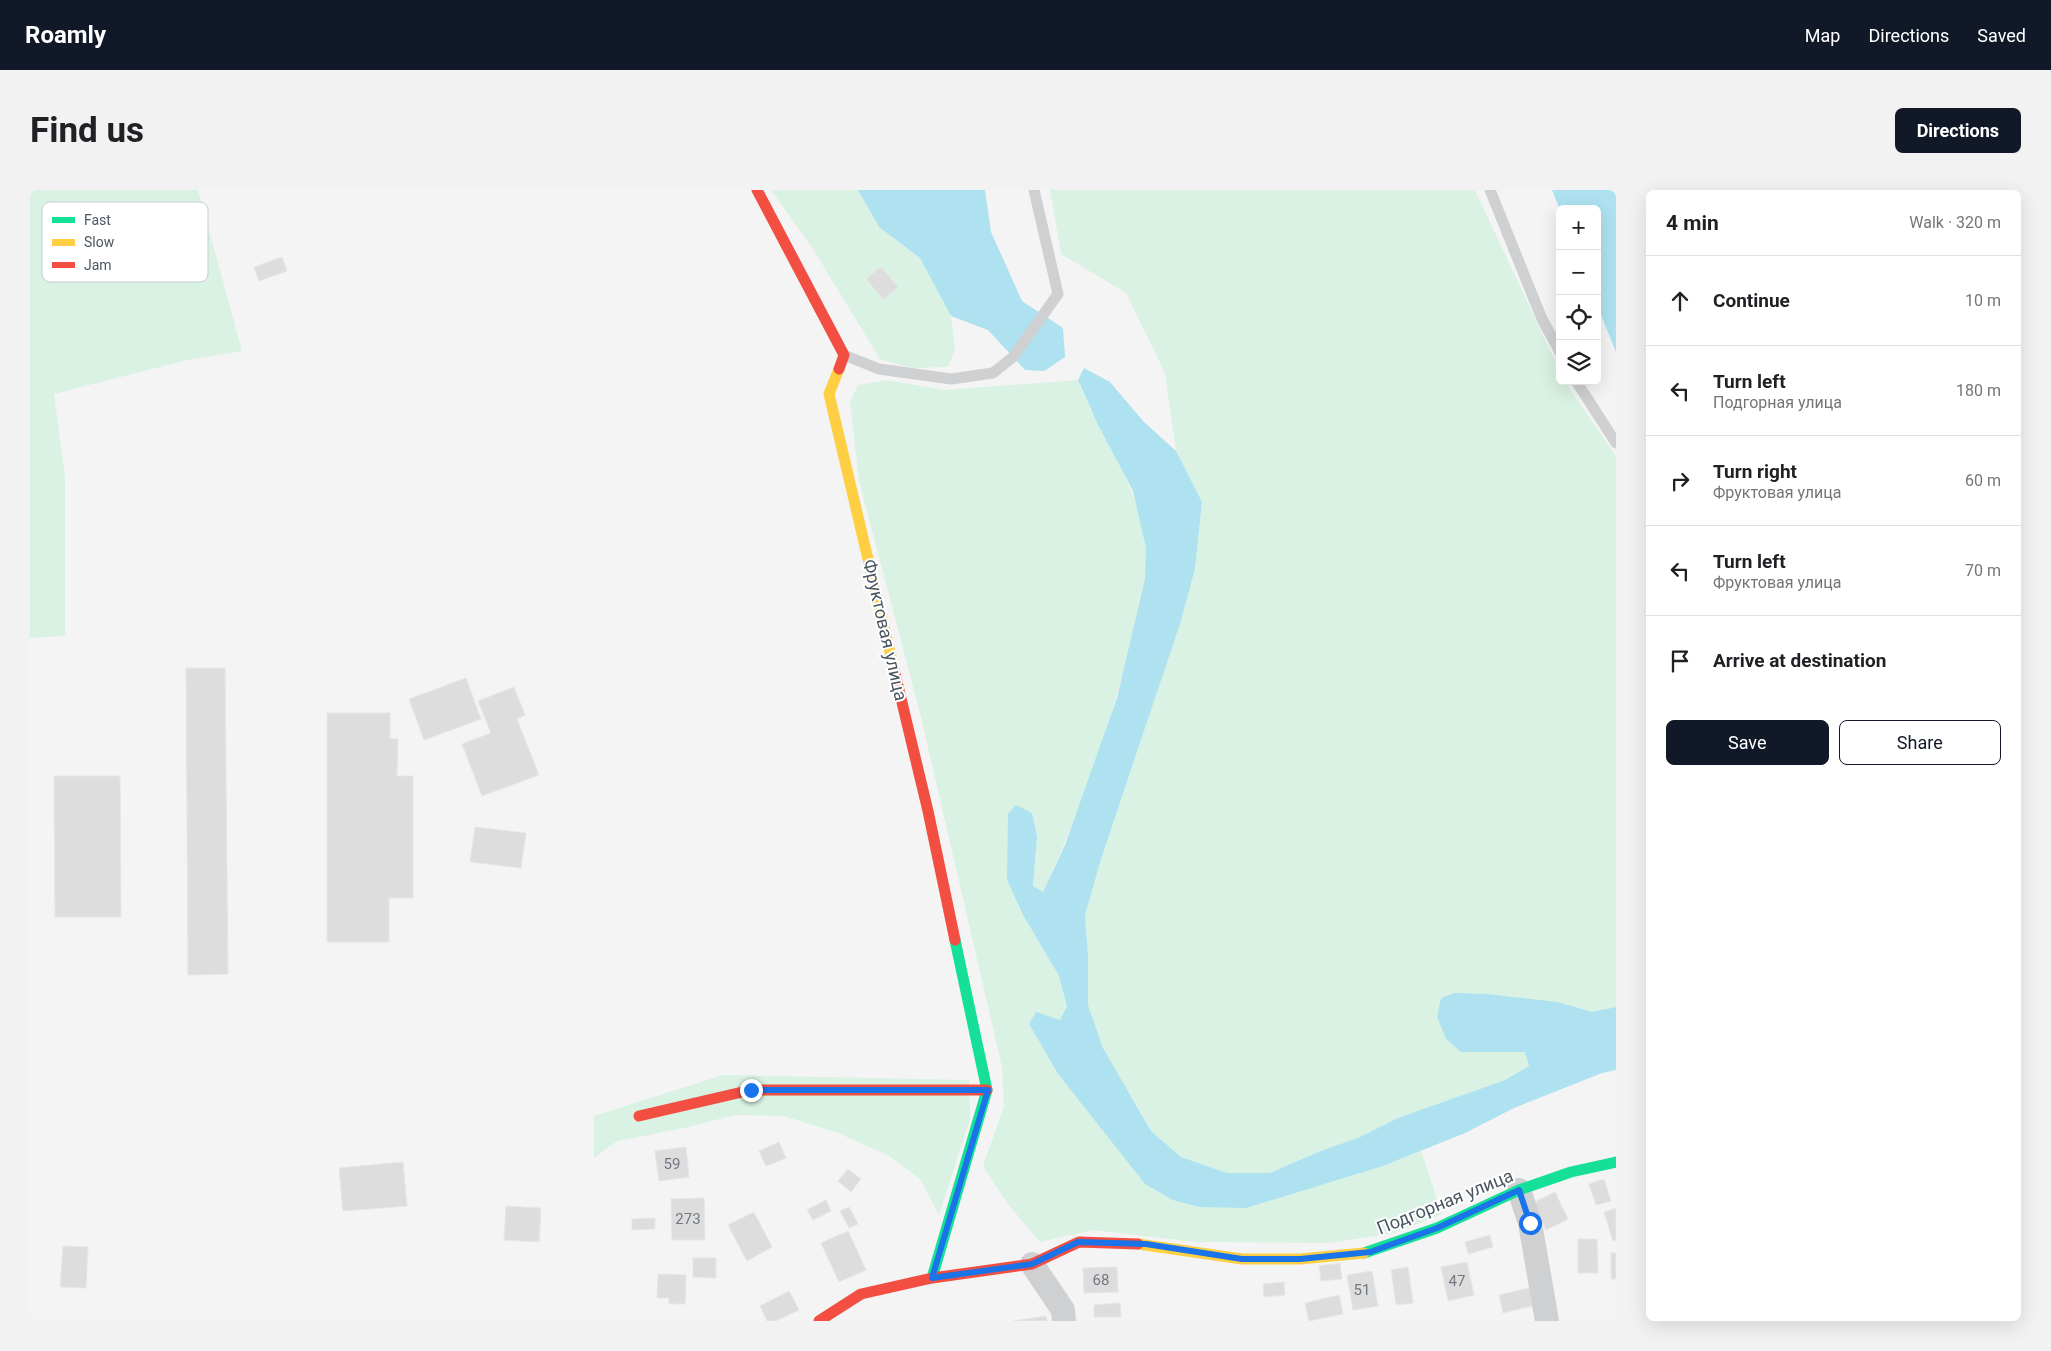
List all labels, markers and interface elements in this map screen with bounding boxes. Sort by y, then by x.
text: Roamly [25,21,106,49]
text: Map [1805,25,1840,46]
text: Directions [1868,25,1949,46]
text: Saved [1977,25,2026,46]
button: Directions [1895,108,2021,153]
text: Find us [30,110,144,151]
legend [42,202,208,282]
map controls [1556,205,1601,385]
button: + [1556,205,1601,250]
text: 4 min [1666,211,1719,235]
text: Fast [84,212,111,228]
text: Walk · 320 m [1909,213,2001,232]
text: Slow [84,234,115,250]
button: − [1556,250,1601,295]
text: Jam [84,257,112,273]
icon: ahead [1666,287,1694,315]
text: Continue [1713,289,1790,312]
text: 10 m [1965,291,2001,310]
button: locate [1556,295,1601,340]
button: layers [1556,340,1601,385]
text: Turn left [1713,370,1786,393]
icon: left [1666,377,1694,405]
text: 180 m [1956,381,2001,400]
text: Подгорная улица [1713,393,1842,412]
text: Turn right [1713,460,1797,483]
icon: right [1666,467,1694,495]
text: 60 m [1965,471,2001,490]
text: Фруктовая улица [1713,483,1841,502]
text: Turn left [1713,550,1786,573]
street label: Фруктовая улица [859,557,912,703]
icon: left [1666,557,1694,585]
text: 70 m [1965,561,2001,580]
text: Фруктовая улица [1713,573,1841,592]
icon: arrive [1666,647,1694,675]
text: Arrive at destination [1713,649,1886,672]
button: Save [1666,720,1829,765]
button: Share [1839,720,2001,765]
route end [740,1079,763,1102]
house number: 59 [664,1155,680,1173]
street label: Подгорная улица [1374,1165,1516,1238]
house number: 273 [675,1210,701,1228]
route start [1519,1212,1542,1235]
house number: 68 [1093,1271,1109,1289]
house number: 47 [1449,1272,1465,1290]
house number: 51 [1354,1281,1370,1299]

